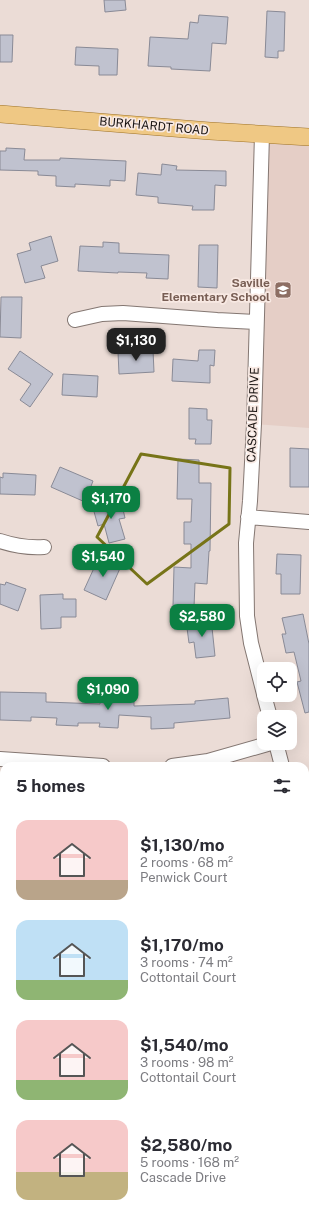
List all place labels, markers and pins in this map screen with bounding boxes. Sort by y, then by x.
place label: Saville Elementary School [162,276,270,304]
school or university icon: Saville Elementary School [273,280,293,300]
pin: $1,130 [103,328,169,362]
pin: $1,170 [78,486,144,520]
pin: $1,540 [70,544,136,578]
pin: $2,580 [169,604,235,638]
pin: $1,090 [75,677,141,711]

